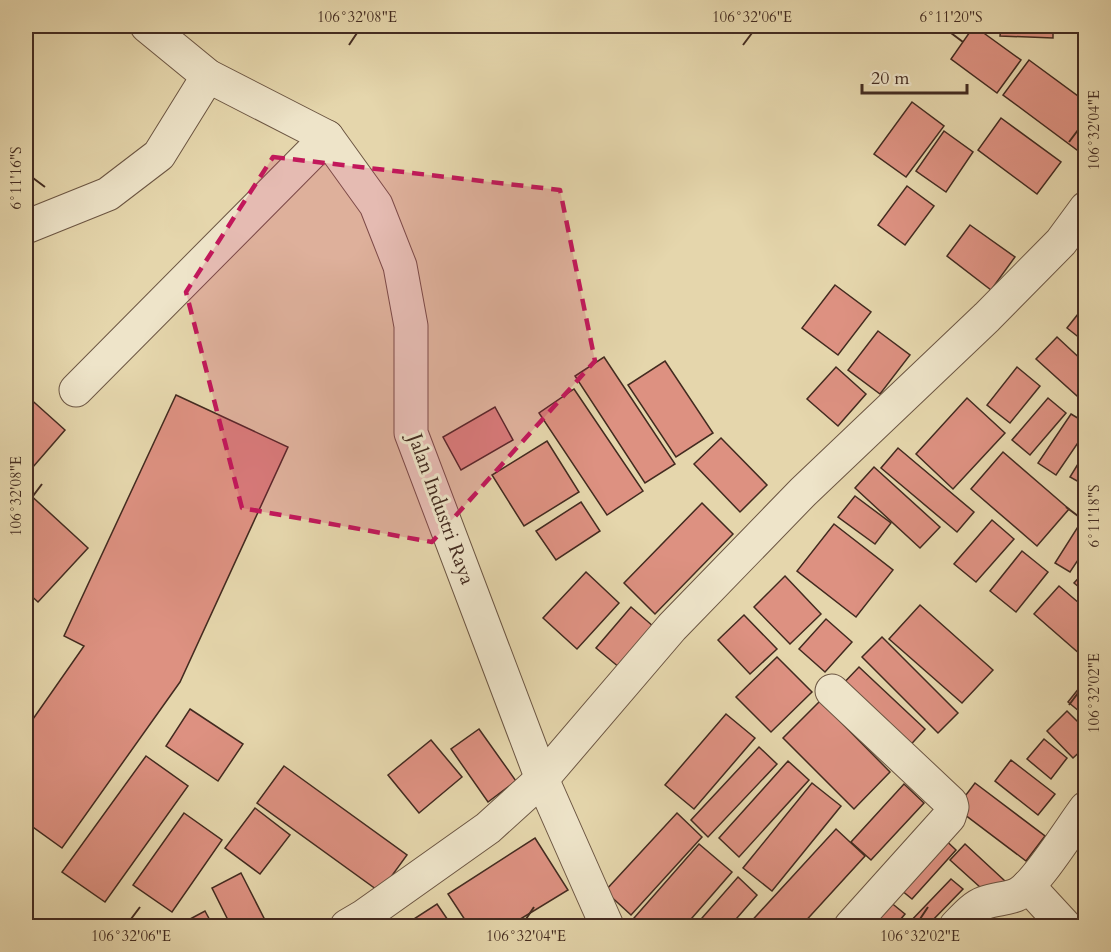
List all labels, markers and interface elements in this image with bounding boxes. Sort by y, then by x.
text: 106°32'08"E [317,7,397,27]
text: 106°32'06"E [712,7,792,27]
text: 6°11'20"S [919,7,983,27]
scale bar [862,57,967,95]
text: 20 m [871,66,910,91]
text: 106°32'04"E [1084,90,1104,170]
text: 6°11'16"S [6,146,26,210]
street label: Jalan Industri Raya [401,427,481,589]
text: 106°32'08"E [6,456,26,536]
text: 6°11'18"S [1084,484,1104,548]
text: 106°32'02"E [1084,653,1104,733]
text: 106°32'06"E [91,926,171,946]
text: 106°32'04"E [486,926,566,946]
text: 106°32'02"E [880,926,960,946]

